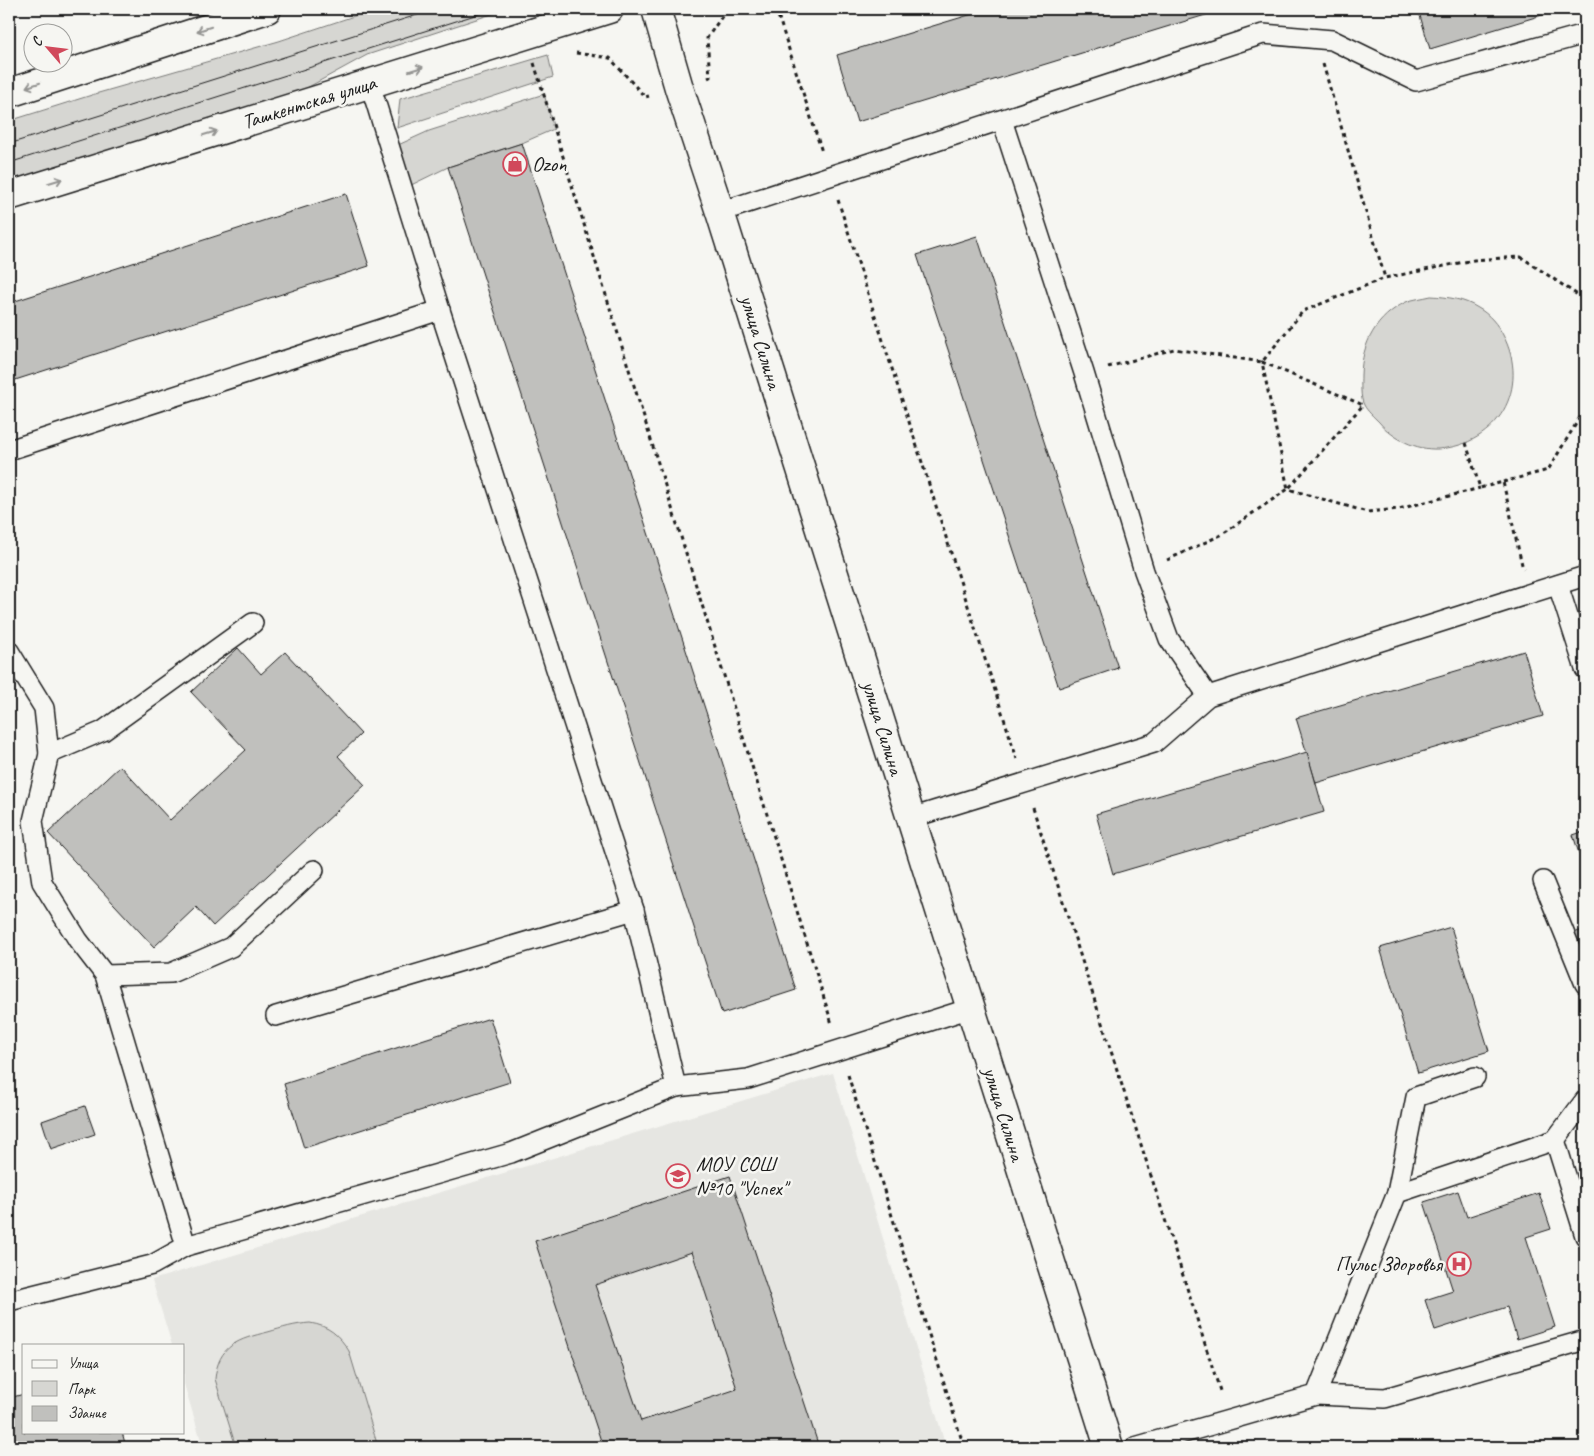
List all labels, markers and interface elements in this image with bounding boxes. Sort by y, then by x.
north arrow [22,22,72,72]
one-way arrow [197,25,213,35]
text: С [28,33,47,49]
one-way arrow [408,64,424,73]
street label: Ташкентская улица [239,69,381,135]
one-way arrow [26,81,42,91]
one-way arrow [202,128,218,137]
shop icon: Ozon [502,151,528,177]
place label: Ozon [532,151,567,177]
one-way arrow [47,176,63,186]
street label: улица Силина [734,290,788,394]
street label: улица Силина [856,676,910,780]
street label: улица Силина [977,1062,1031,1166]
place label: МОУ СОШ №10 "Успех" [696,1151,791,1201]
school or university icon: МОУ СОШ №10 "Успех" [665,1163,691,1189]
place label: Пульс Здоровья [1336,1251,1444,1277]
hospital icon: Пульс Здоровья [1446,1251,1472,1277]
legend [22,1344,185,1434]
text: Улица [68,1354,99,1373]
text: Парк [68,1380,96,1399]
text: Здание [68,1404,107,1423]

